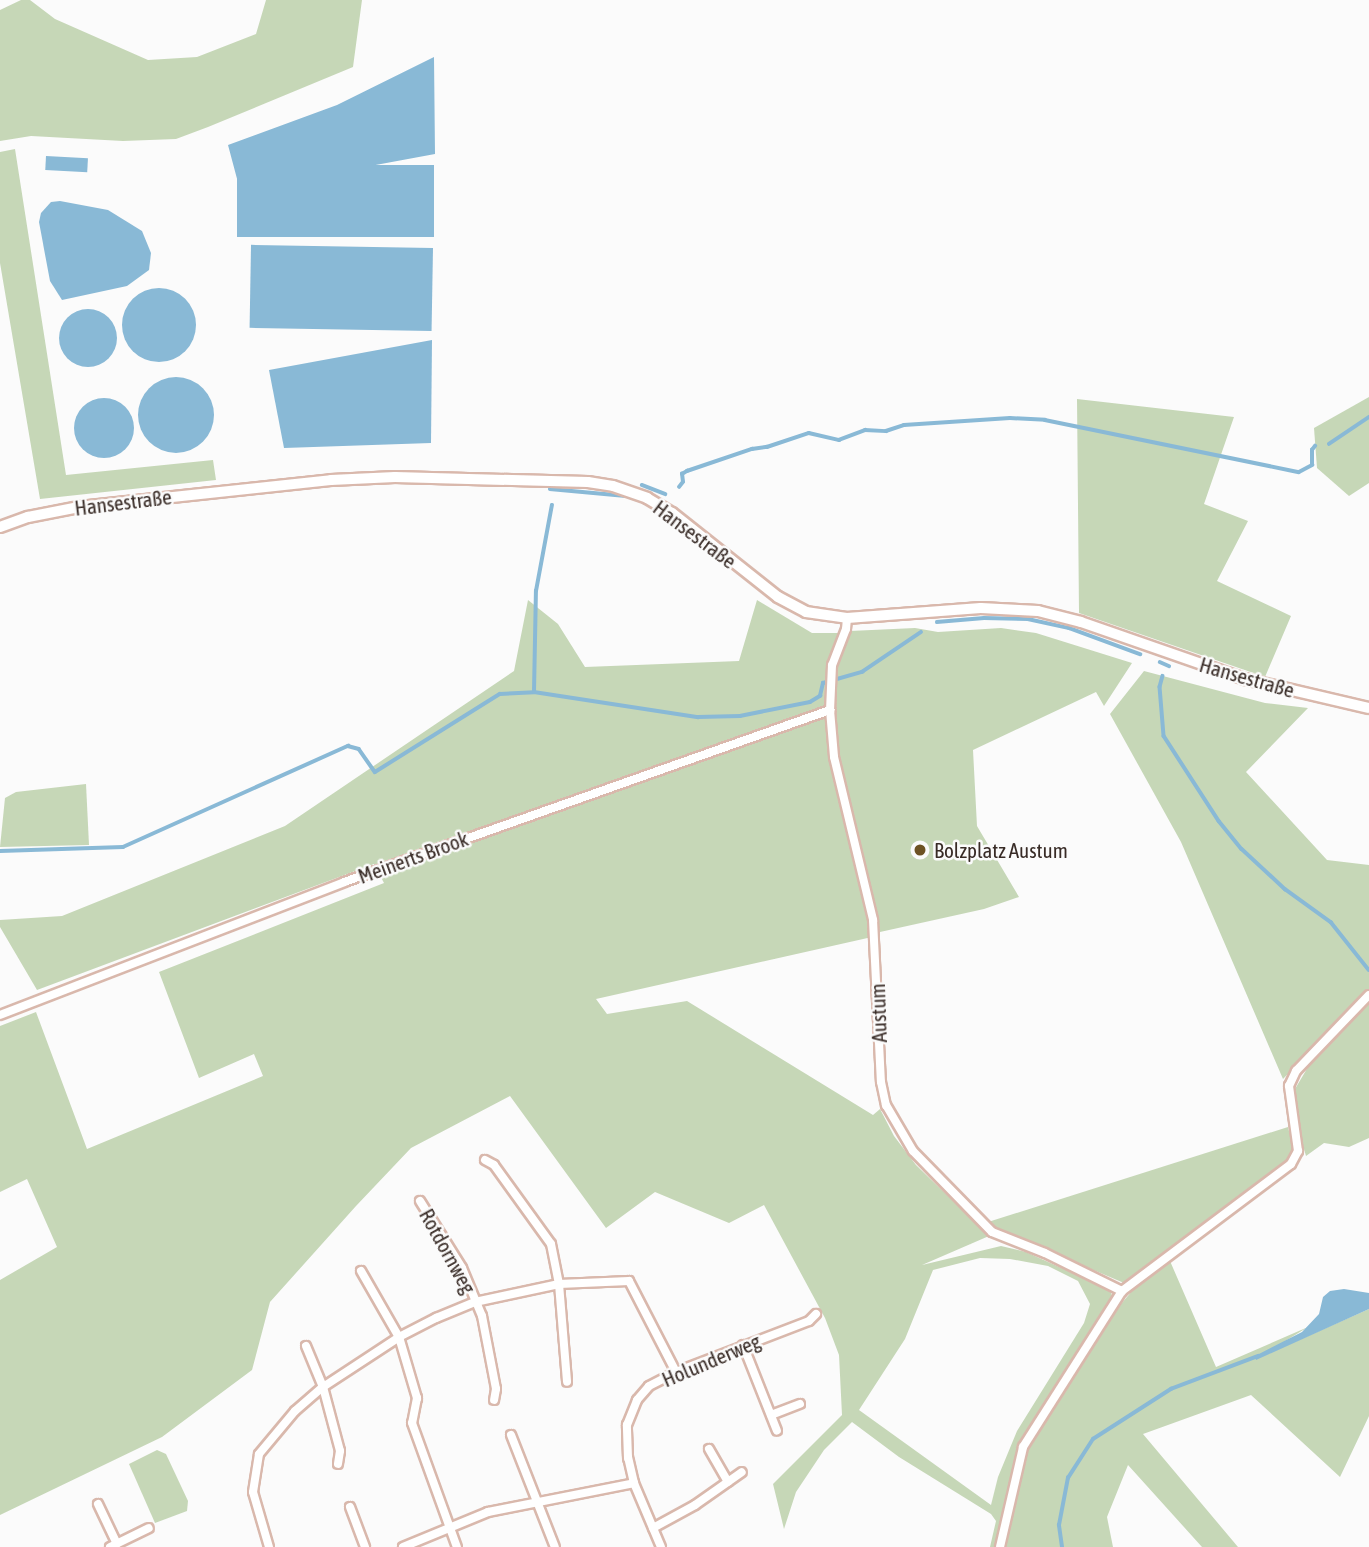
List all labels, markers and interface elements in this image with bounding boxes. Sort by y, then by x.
street label: Hansestraße [73,484,173,520]
street label: Hansestraße [648,495,742,573]
street label: Hansestraße [1197,651,1297,703]
street label: Meinerts Brook [354,825,472,889]
place label: Bolzplatz Austum [934,837,1068,863]
marker: Bolzplatz Austum [912,842,928,858]
street label: Austum [864,983,892,1043]
street label: Rotdornweg [414,1204,482,1298]
street label: Holunderweg [658,1328,764,1392]

